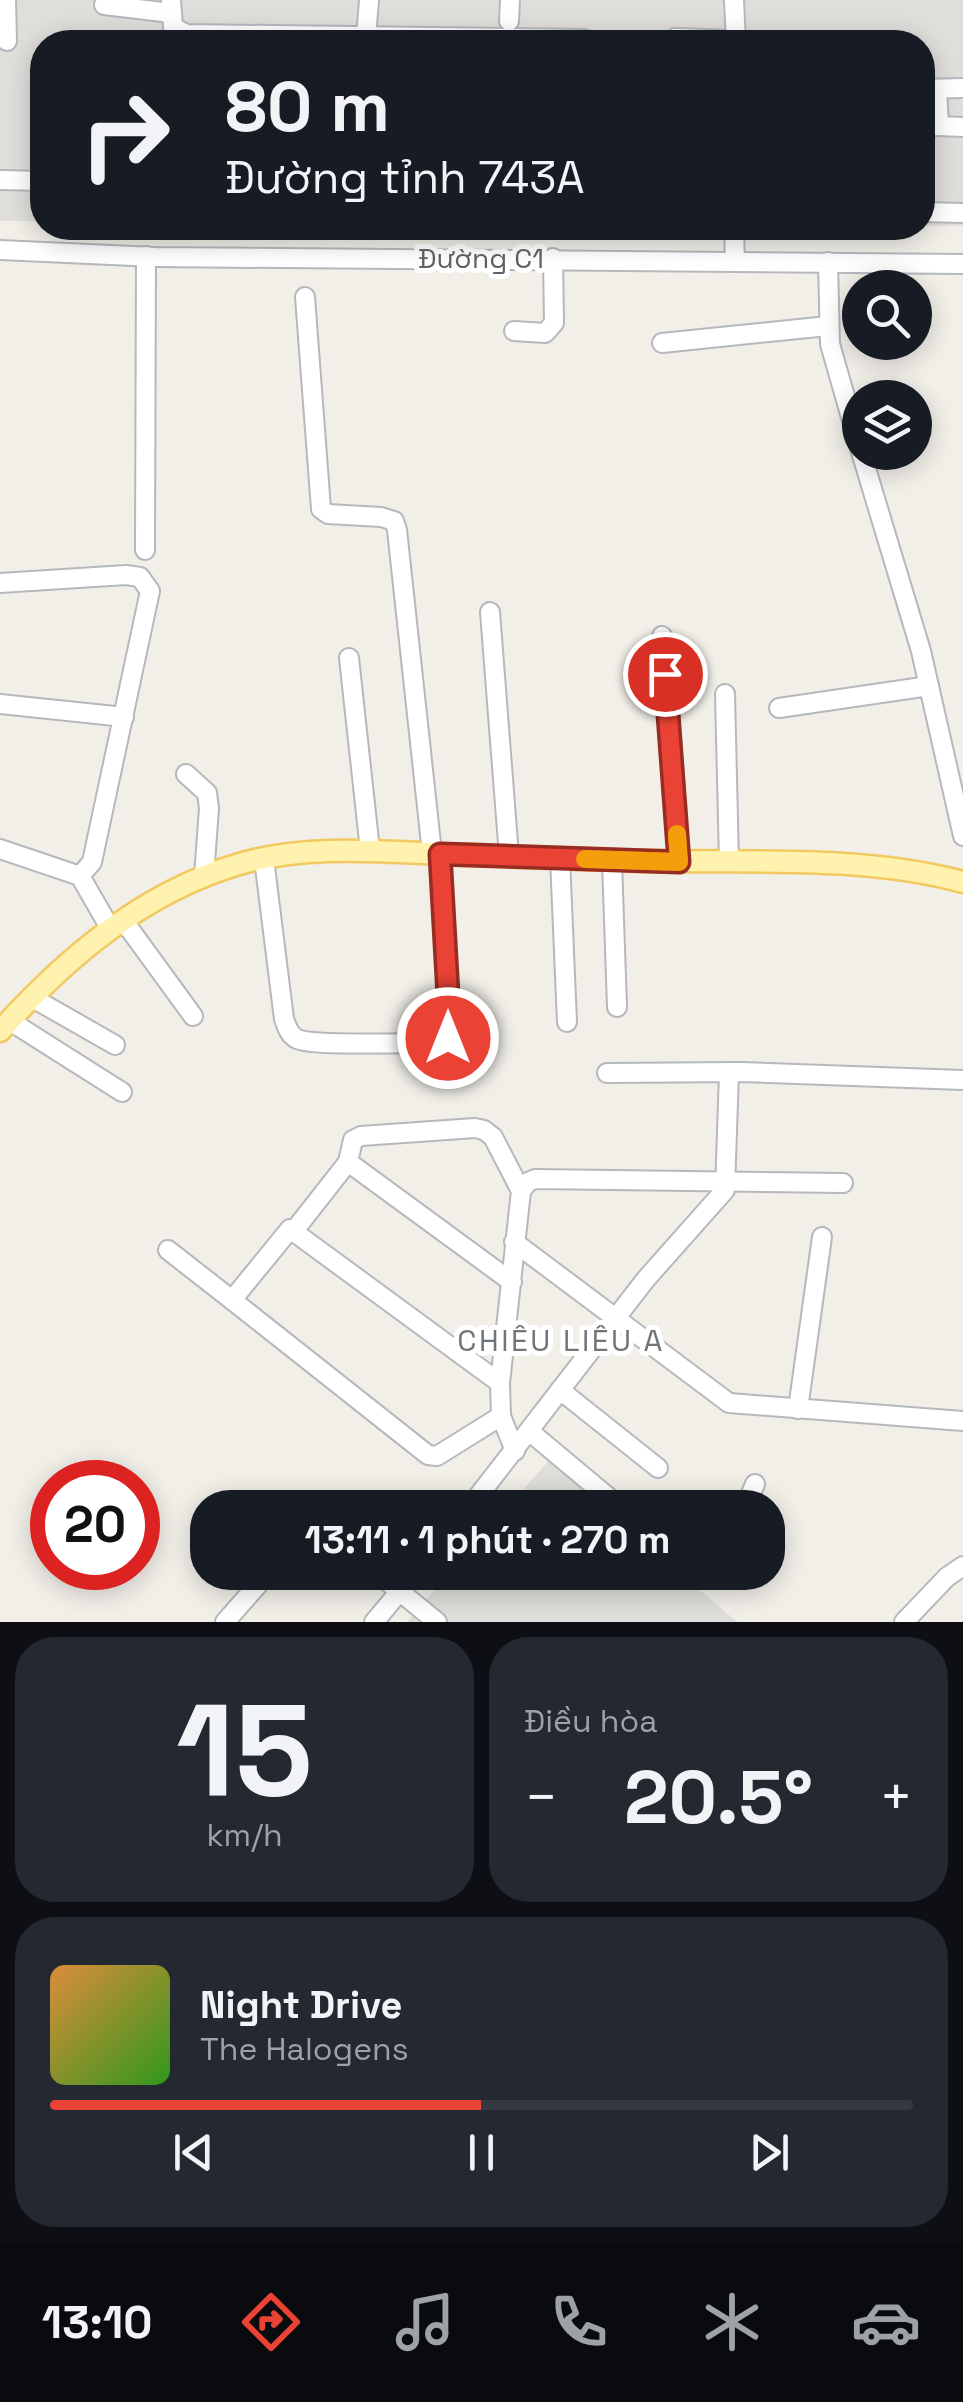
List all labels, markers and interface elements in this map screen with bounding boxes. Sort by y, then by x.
text: 80 m [225,62,390,151]
icon: right [60,70,190,200]
text: Đường tỉnh 743A [225,149,585,206]
street label: Đường C1 [418,240,544,276]
map controls [842,270,932,470]
button: search [842,270,932,360]
button: layers [842,380,932,470]
pin [623,632,708,717]
icon: arrive [638,647,693,702]
position arrow [396,986,500,1090]
district label: CHIÊU LIÊU A [457,1321,665,1360]
speed limit sign: 20 [30,1460,160,1590]
text: 13:11 · 1 phút · 270 m [305,1516,670,1564]
text: 15 [176,1667,313,1833]
text: Điều hòa [524,1701,658,1741]
text: 20.5° [624,1749,813,1845]
text: − [524,1762,558,1832]
text: + [879,1762,913,1832]
text: km/h [206,1815,283,1855]
text: Night Drive [200,1981,402,2029]
text: The Halogens [200,2029,409,2069]
icon: previous [166,2125,221,2180]
icon: pause [454,2125,509,2180]
icon: next [742,2125,797,2180]
icon: directions [236,2287,306,2357]
icon: music [390,2287,460,2357]
icon: phone [544,2287,614,2357]
icon: climate [697,2287,767,2357]
icon: car [851,2287,921,2357]
text: 13:10 [42,2294,152,2351]

